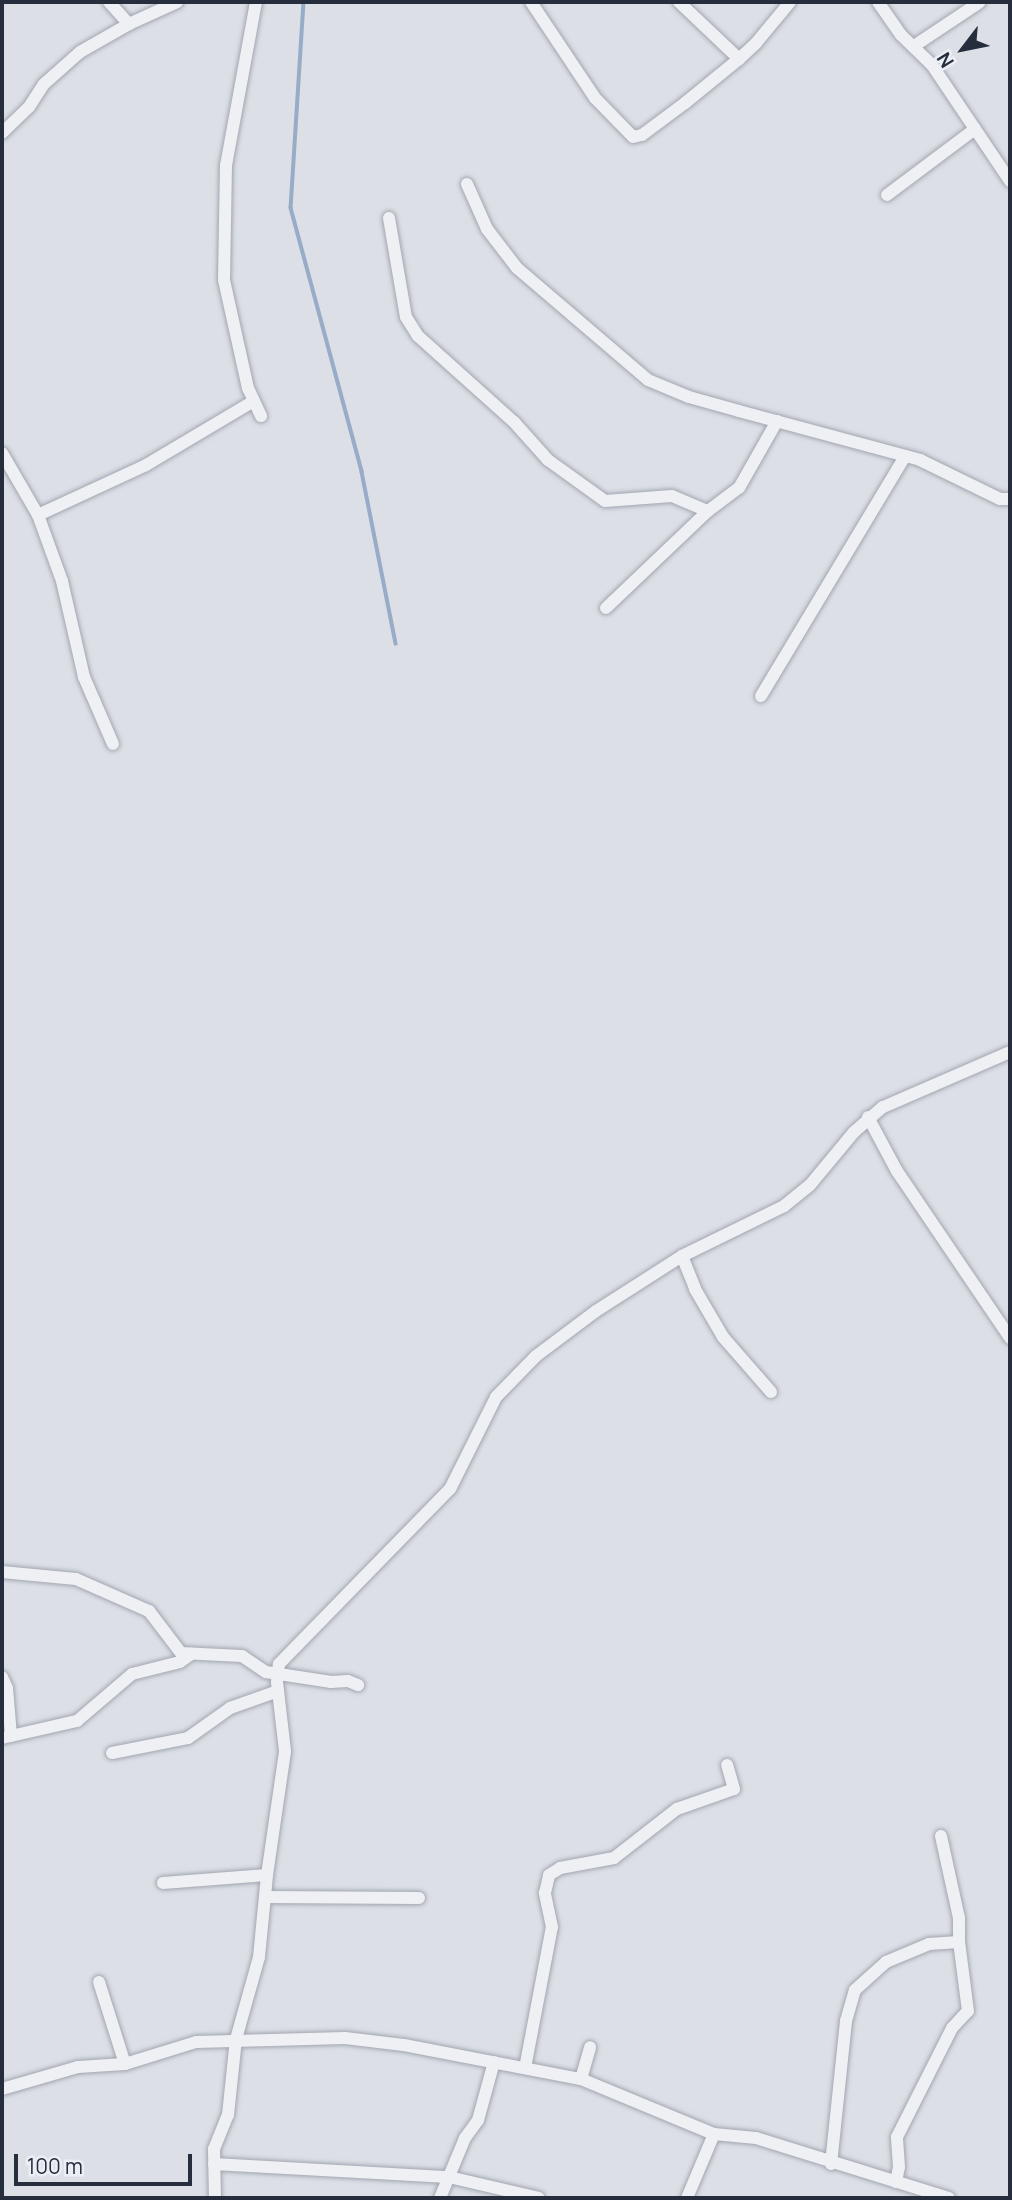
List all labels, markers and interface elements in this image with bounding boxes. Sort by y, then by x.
north arrow [928,14,998,84]
text: N [931,47,960,73]
scale bar [18,2140,196,2184]
text: 100 m [27,2152,83,2180]

